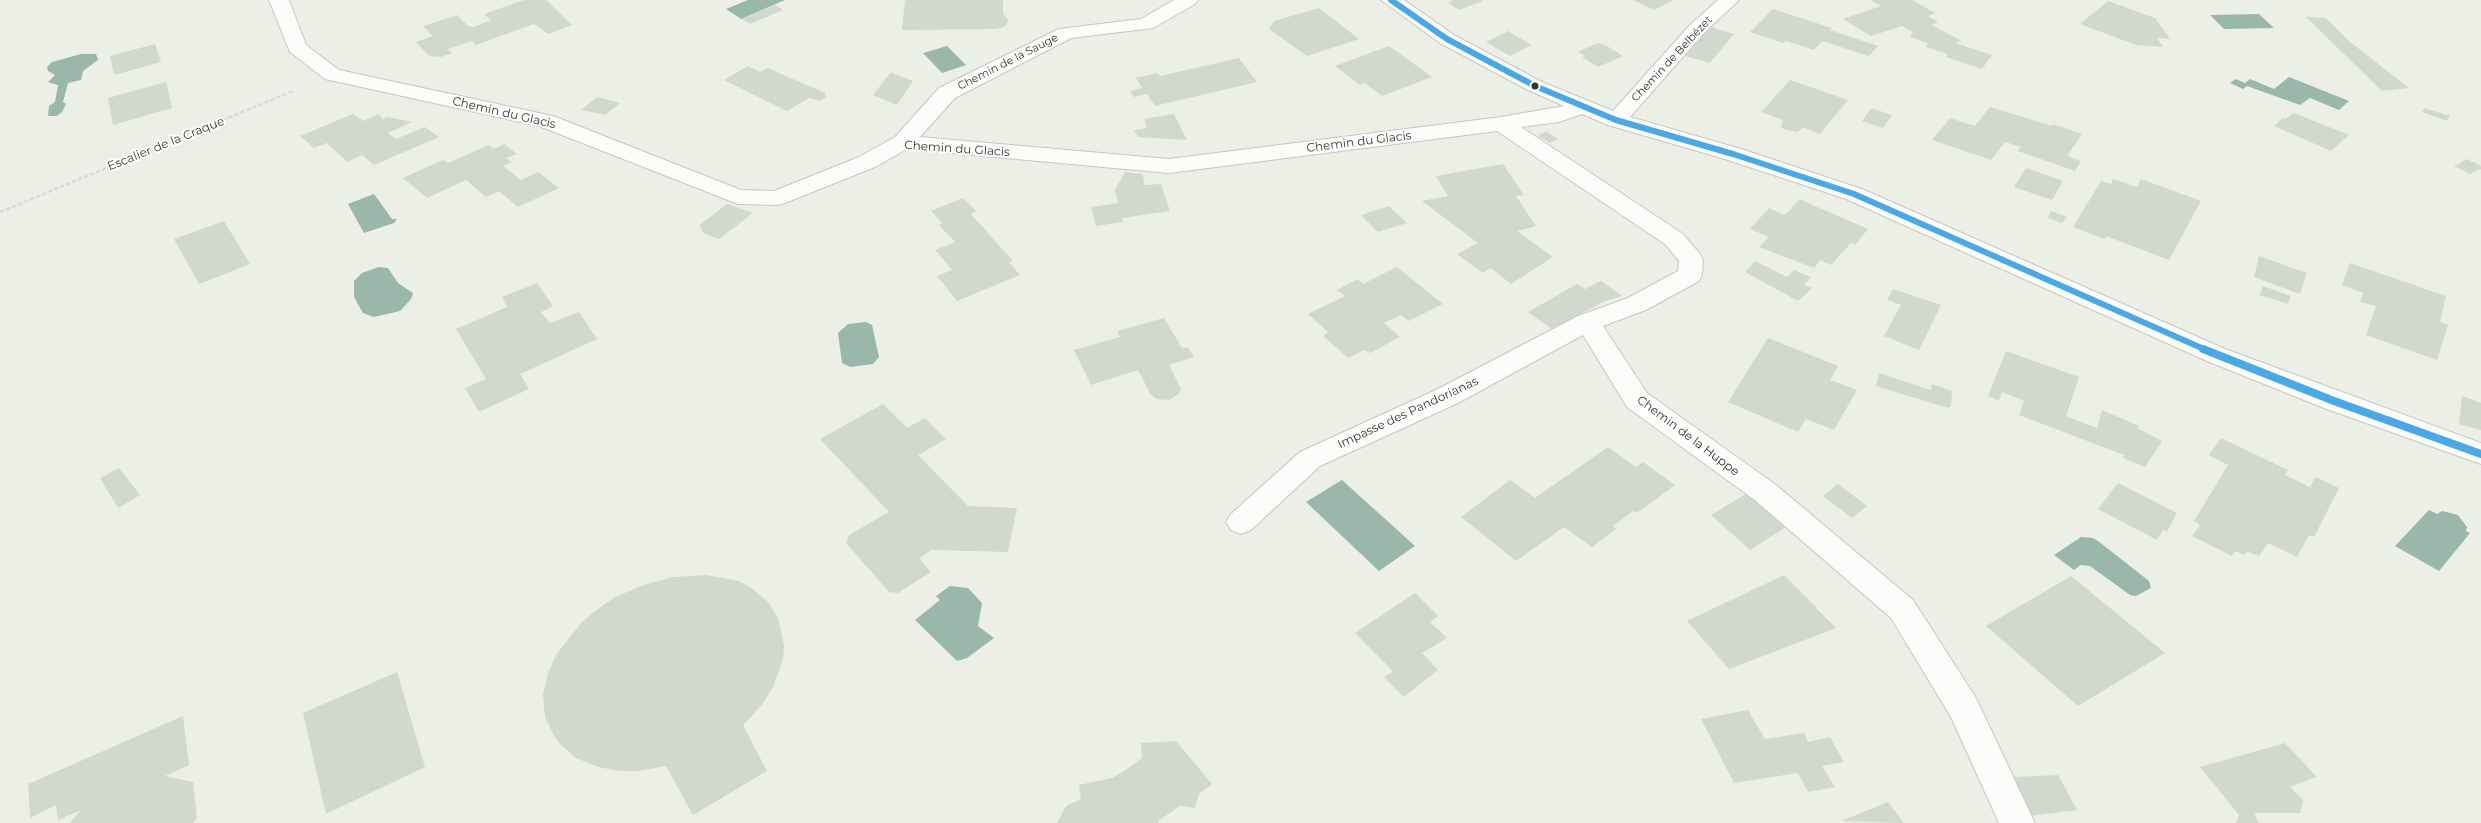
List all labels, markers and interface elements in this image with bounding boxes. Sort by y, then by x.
street label: Chemin de Belbézet [1629,13,1715,105]
street label: Chemin de la Sauge [956,31,1060,93]
unlabelled marker [1530,81,1540,91]
street label: Chemin du Glacis [451,94,557,132]
street label: Escalier de la Craque [106,114,226,174]
street label: Chemin du Glacis [1306,128,1412,156]
street label: Chemin du Glacis [904,138,1010,160]
street label: Impasse des Pandorianas [1335,374,1481,452]
street label: Chemin de la Huppe [1634,393,1742,479]

